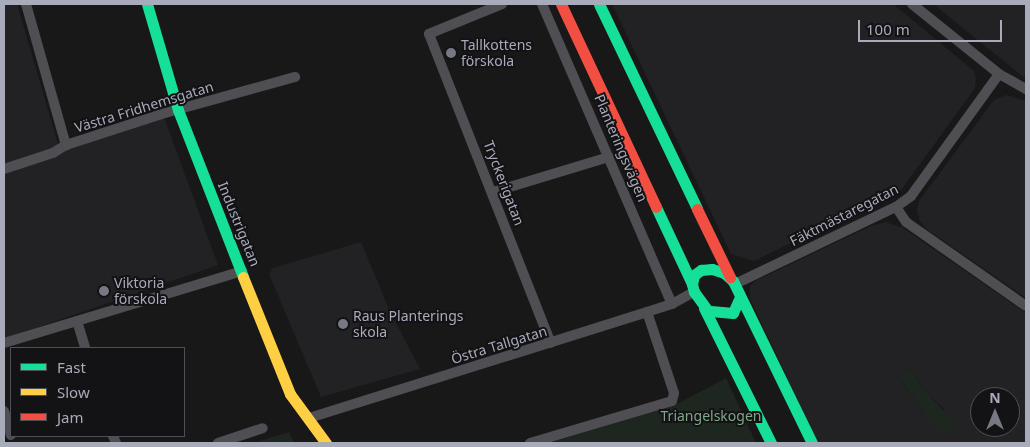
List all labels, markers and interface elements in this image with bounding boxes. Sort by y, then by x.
scale bar [860,10,1004,42]
text: 100 m [866,19,910,39]
place label: Tallkottens förskola [461,37,532,70]
marker: Tallkottens förskola [445,47,457,59]
street label: Västra Fridhemsgatan [73,78,215,136]
street label: Planteringsvägen [591,92,651,204]
street label: Tryckerigatan [480,138,528,228]
street label: Industrigatan [214,179,264,269]
street label: Fäktmästaregatan [787,180,901,250]
place label: Viktoria förskola [114,275,167,308]
marker: Viktoria förskola [98,285,110,297]
place label: Raus Planterings skola [353,308,463,341]
marker: Raus Planterings skola [337,318,349,330]
street label: Östra Tallgatan [449,322,549,368]
legend [10,347,185,437]
text: Fast [57,357,86,377]
text: Slow [57,382,90,402]
north arrow [970,387,1020,437]
text: N [989,388,1001,407]
text: Jam [57,407,84,427]
park label: Triangelskogen [661,408,761,424]

